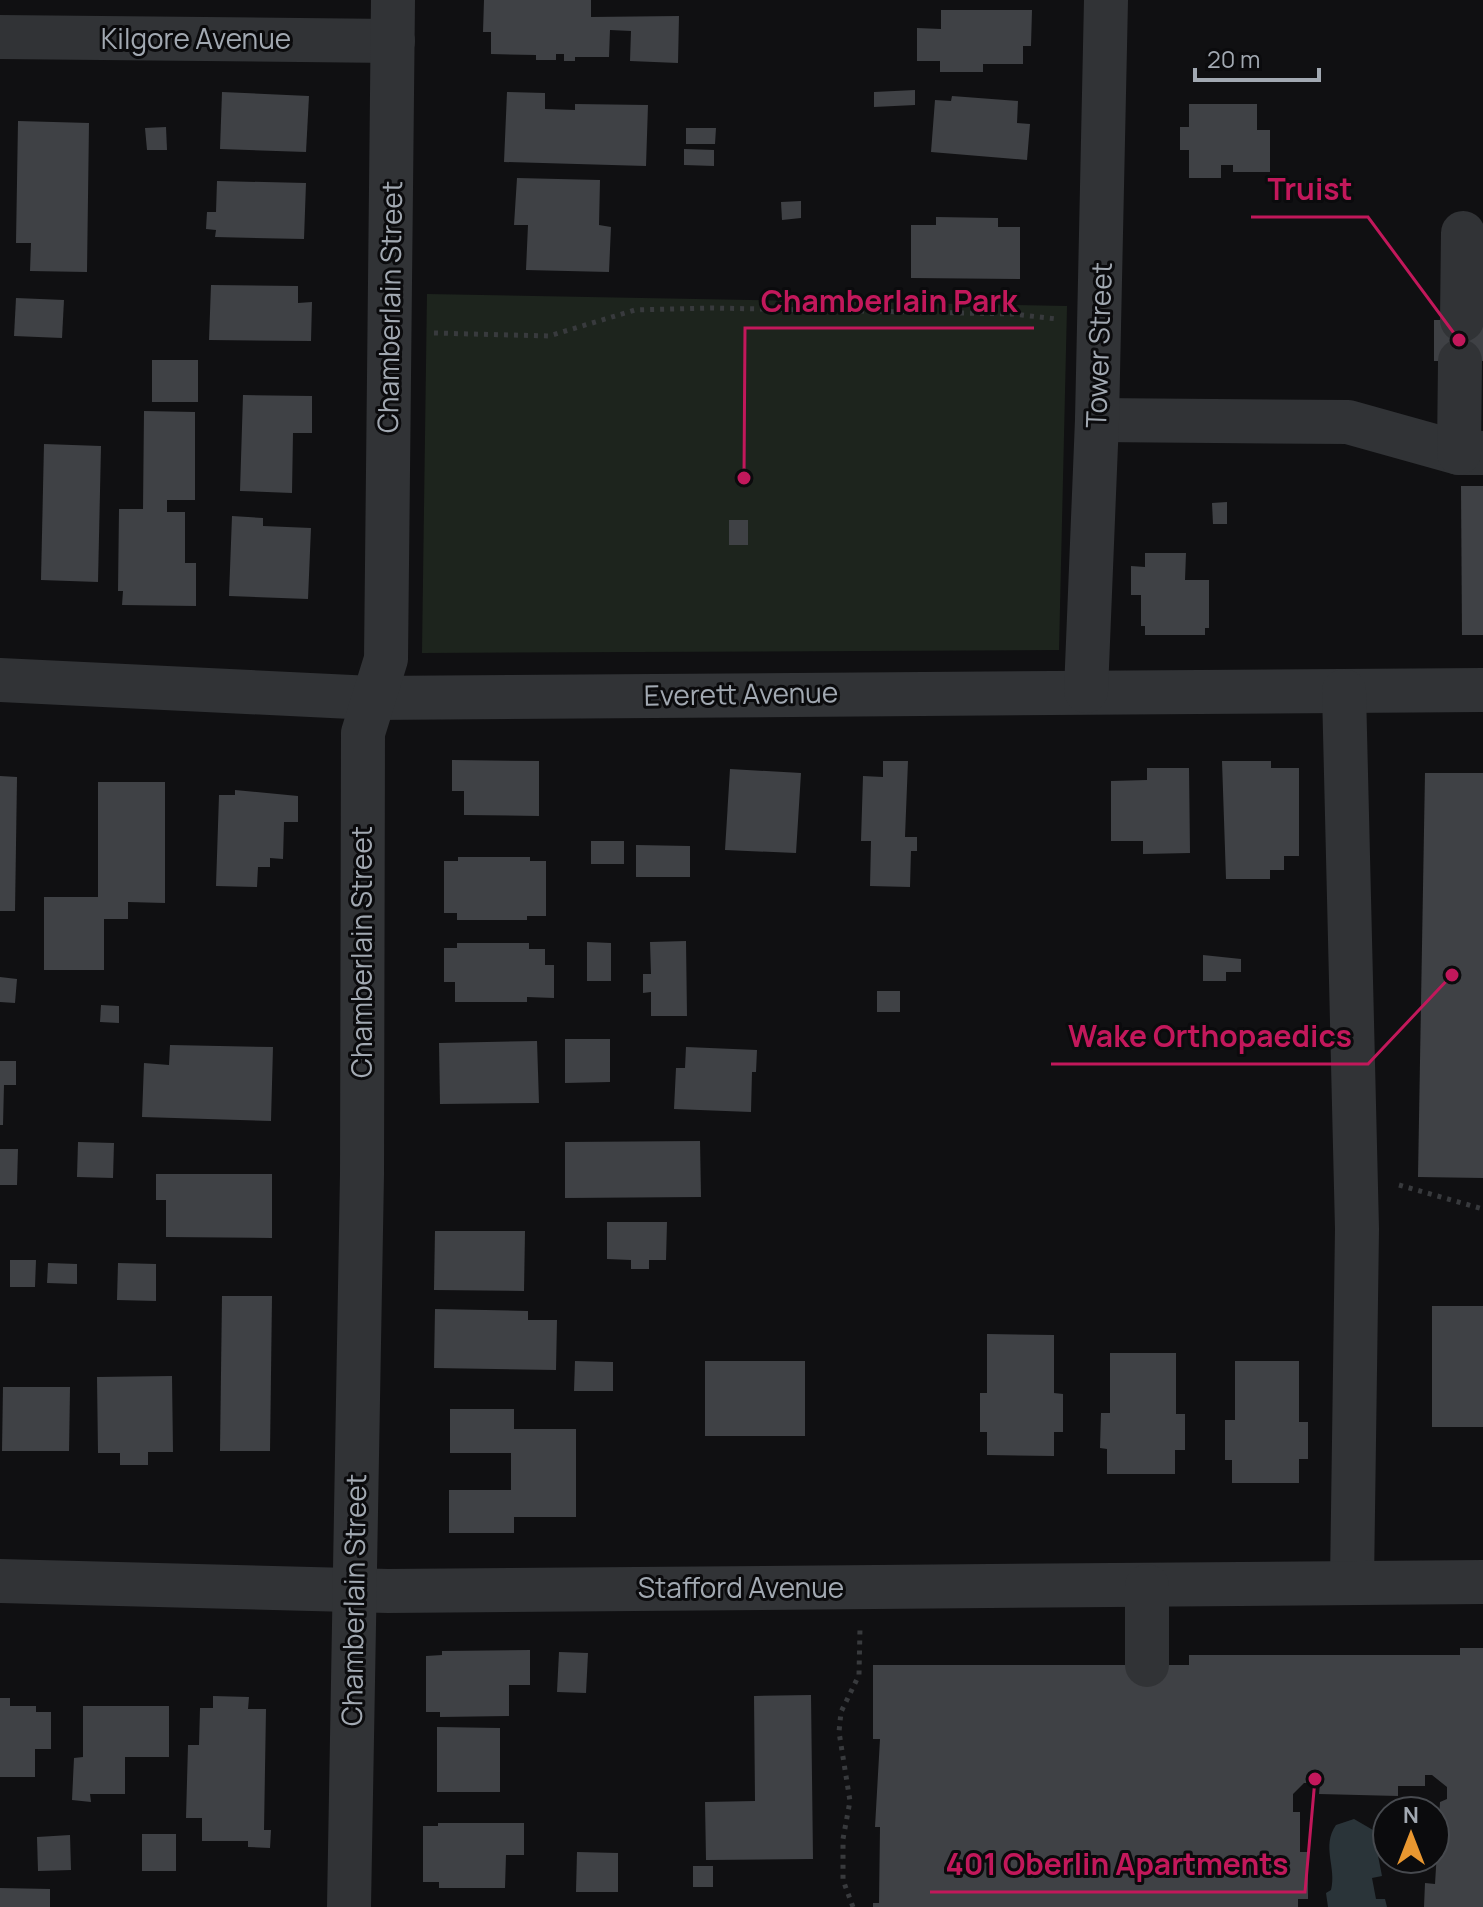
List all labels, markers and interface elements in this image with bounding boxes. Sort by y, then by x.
street label: Kilgore Avenue [101,19,291,57]
scale bar [1195,32,1319,82]
text: 20 m [1207,42,1260,75]
callout: Truist [1251,163,1368,217]
text: Truist [1267,168,1353,209]
street label: Chamberlain Street [368,181,410,433]
street label: Tower Street [1076,262,1120,428]
callout: Chamberlain Park [745,274,1034,328]
text: Chamberlain Park [761,280,1018,321]
street label: Everett Avenue [643,672,838,714]
street label: Chamberlain Street [342,826,380,1078]
callout: Wake Orthopaedics [1051,1010,1368,1064]
text: Wake Orthopaedics [1068,1015,1352,1056]
street label: Chamberlain Street [332,1474,374,1726]
street label: Stafford Avenue [638,1568,844,1606]
north arrow [1371,1795,1451,1875]
text: N [1403,1800,1419,1830]
callout: 401 Oberlin Apartments [930,1838,1305,1892]
text: 401 Oberlin Apartments [946,1843,1288,1884]

